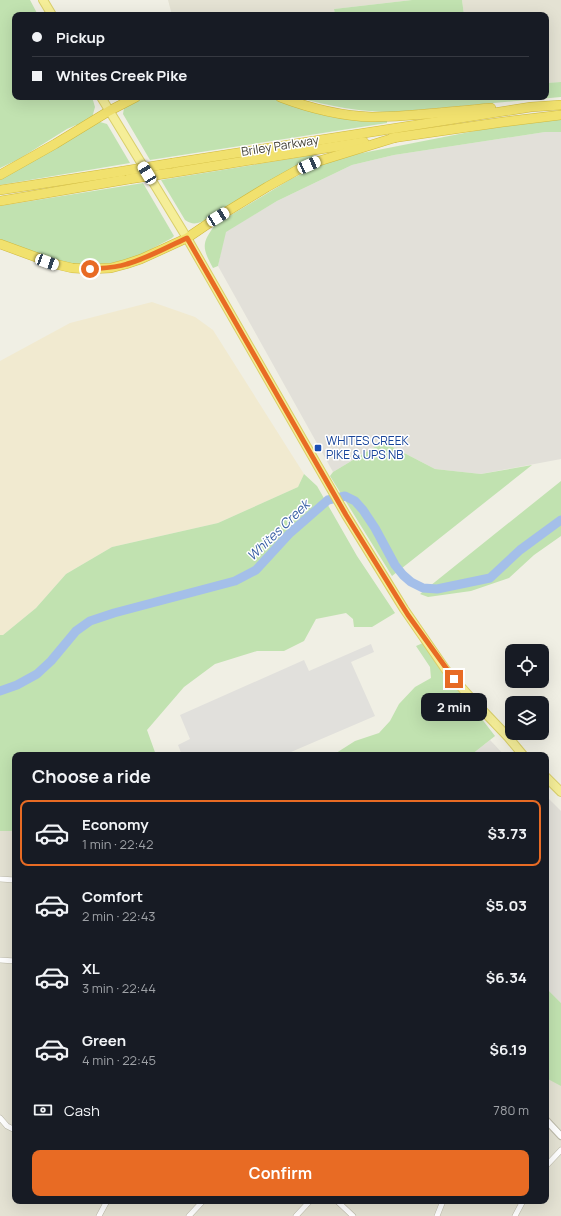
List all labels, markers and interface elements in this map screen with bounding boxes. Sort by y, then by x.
text: Pickup [56,27,105,48]
text: Whites Creek Pike [56,65,187,86]
street label: Briley Parkway [240,131,321,160]
car [296,155,322,175]
car [136,160,158,186]
car [205,206,231,228]
car [34,252,60,272]
route start [81,260,99,278]
place label: WHITES CREEK PIKE & UPS NB [326,432,410,463]
marker: WHITES CREEK PIKE & UPS NB [313,443,323,453]
water label: Whites Creek [243,494,315,564]
map controls [505,644,549,740]
button: locate [505,644,549,688]
route end [445,670,463,688]
callout: 2 min [421,693,487,721]
button: layers [505,696,549,740]
text: 2 min [437,698,471,716]
text: Choose a ride [32,764,151,788]
text: Economy [82,814,149,835]
icon: car [34,815,70,851]
text: $3.73 [488,823,527,844]
text: 1 min · 22:42 [82,835,153,853]
text: Comfort [82,886,143,907]
icon: car [34,887,70,923]
text: $5.03 [486,895,527,916]
text: 2 min · 22:43 [82,907,156,925]
text: XL [82,958,100,979]
icon: car [34,959,70,995]
text: $6.34 [486,967,527,988]
text: 3 min · 22:44 [82,979,156,997]
text: Green [82,1030,126,1051]
icon: car [34,1031,70,1067]
text: $6.19 [490,1039,527,1060]
text: 4 min · 22:45 [82,1051,156,1069]
icon: cash [32,1099,54,1121]
text: Cash [64,1100,100,1121]
text: 780 m [493,1101,529,1119]
button: Confirm [32,1150,529,1196]

